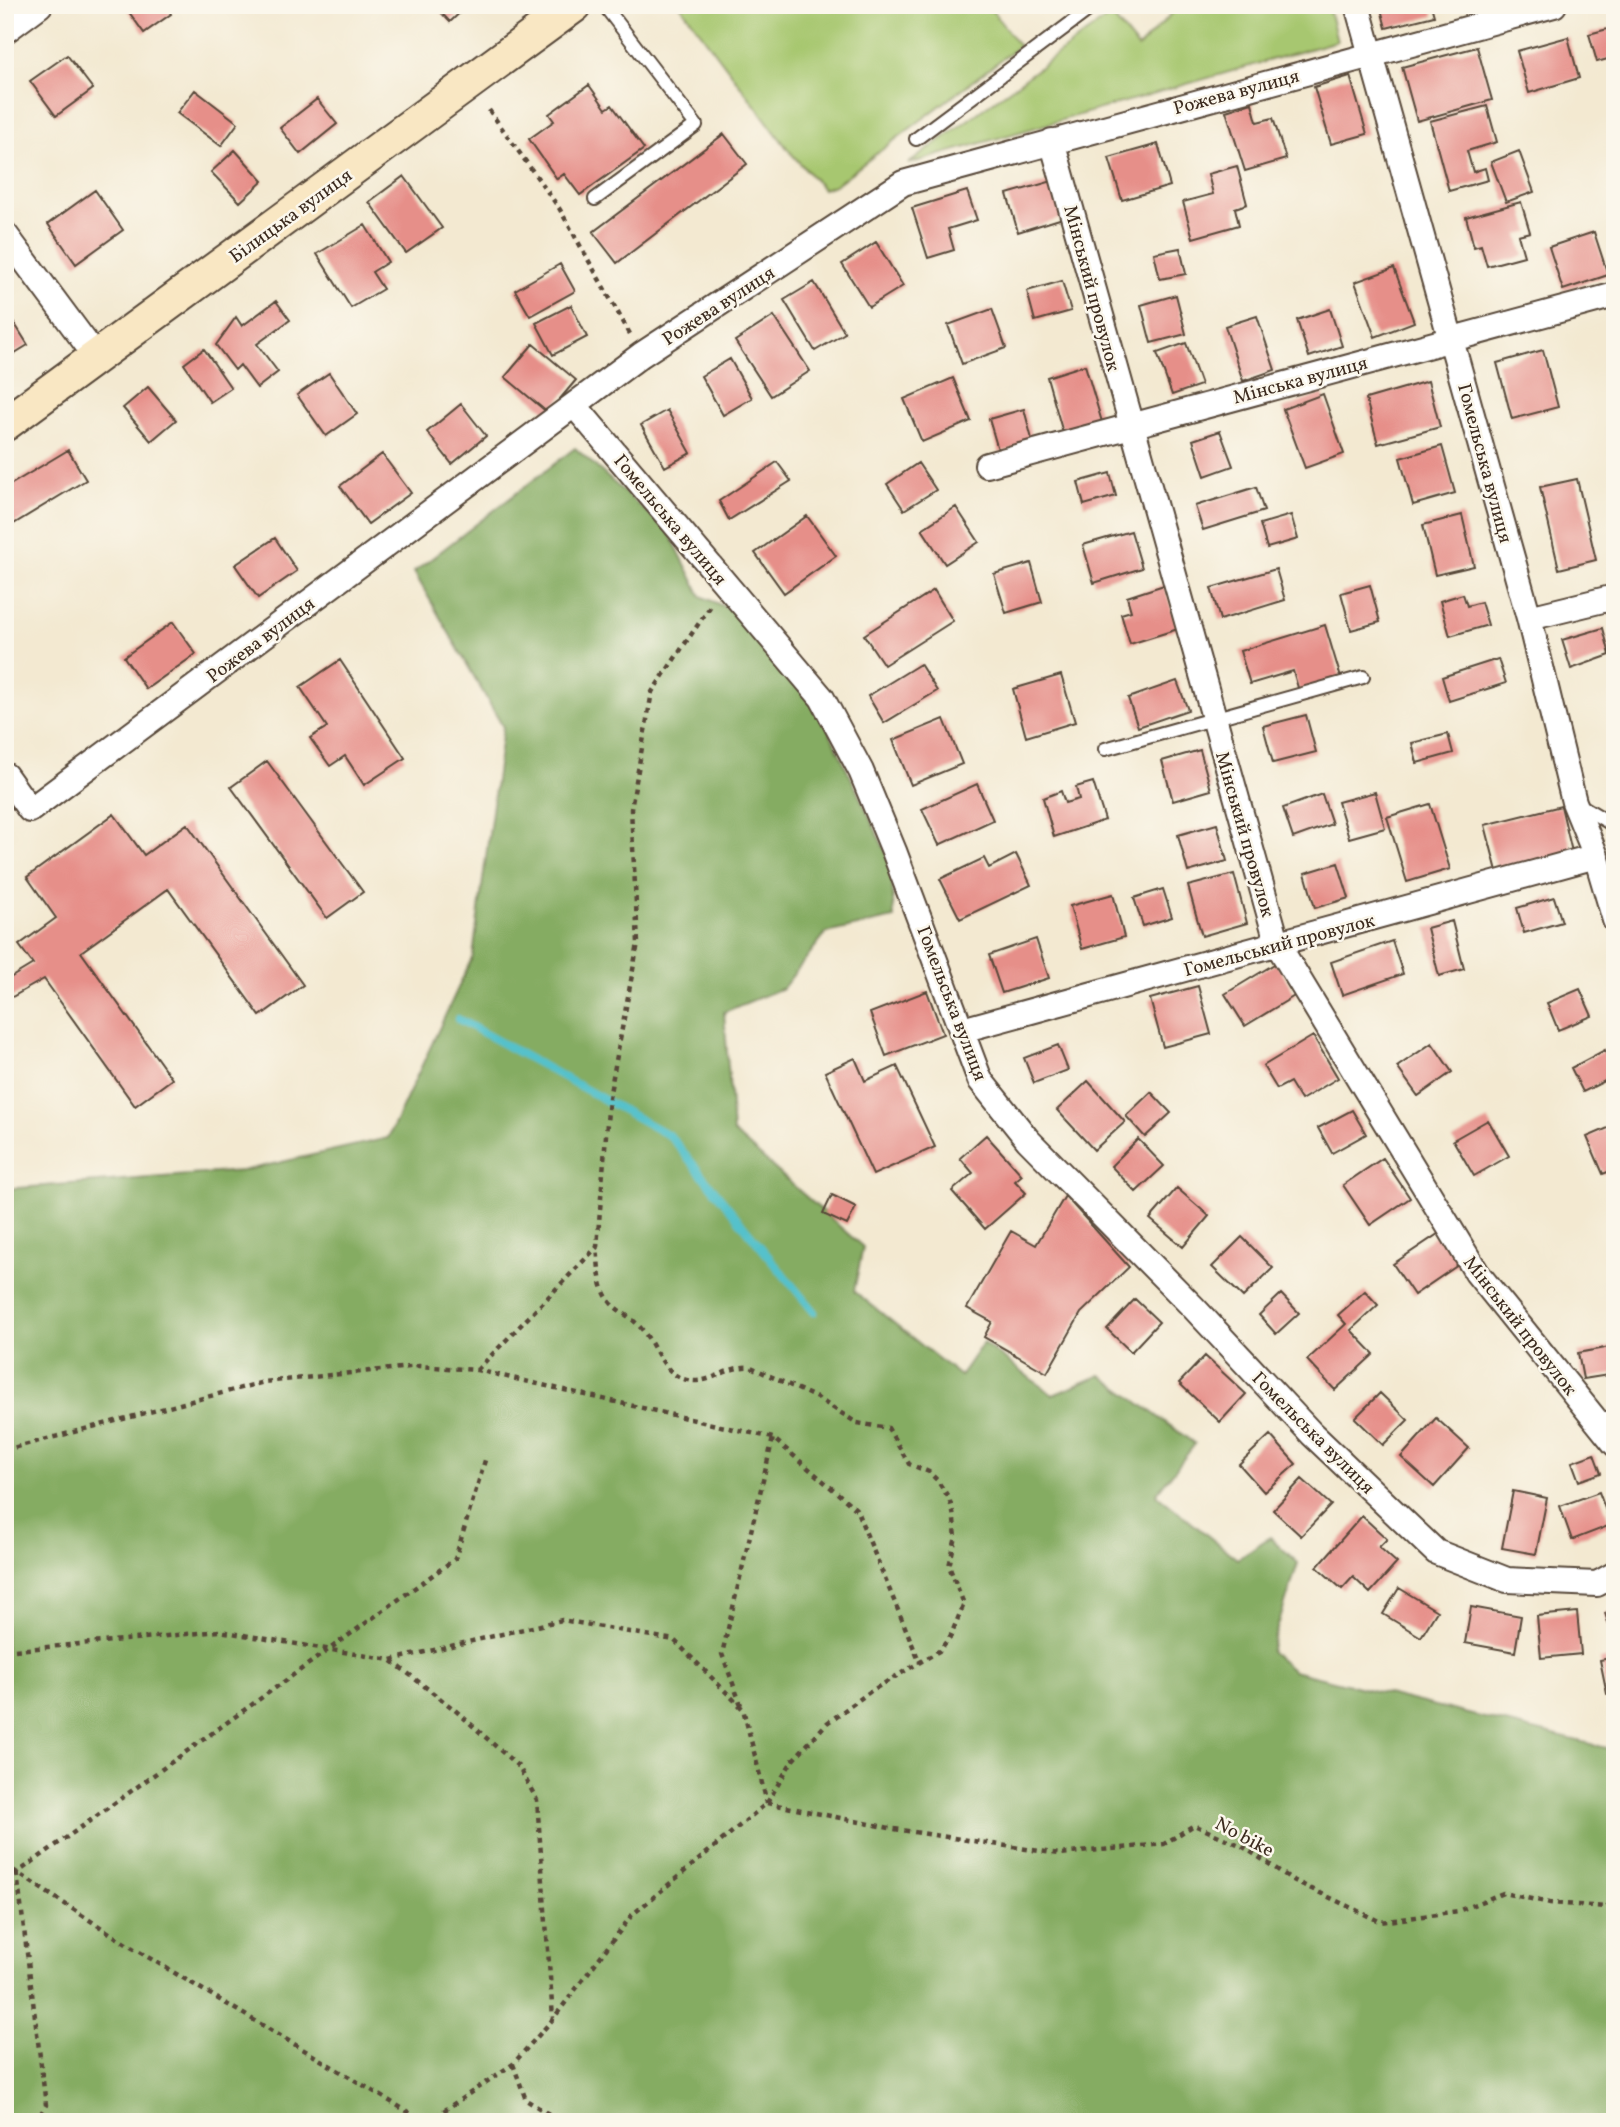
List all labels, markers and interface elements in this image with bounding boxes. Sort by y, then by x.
street label: Рожева вулиця [1171,64,1302,122]
street label: Білицька вулиця [224,163,358,270]
street label: Мінський провулок [1056,203,1126,374]
street label: Рожева вулиця [658,261,780,353]
street label: Мінська вулиця [1230,350,1371,411]
street label: Гомельська вулиця [1450,381,1518,546]
street label: Гомельська вулиця [607,449,732,592]
street label: Рожева вулиця [202,591,321,690]
street label: Мінський провулок [1208,749,1280,920]
street label: Гомельський провулок [1181,908,1378,984]
street label: Гомельська вулиця [910,922,993,1085]
street label: Мінський провулок [1457,1251,1582,1402]
street label: Гомельська вулиця [1245,1366,1380,1501]
street label: No bike [1210,1811,1278,1864]

